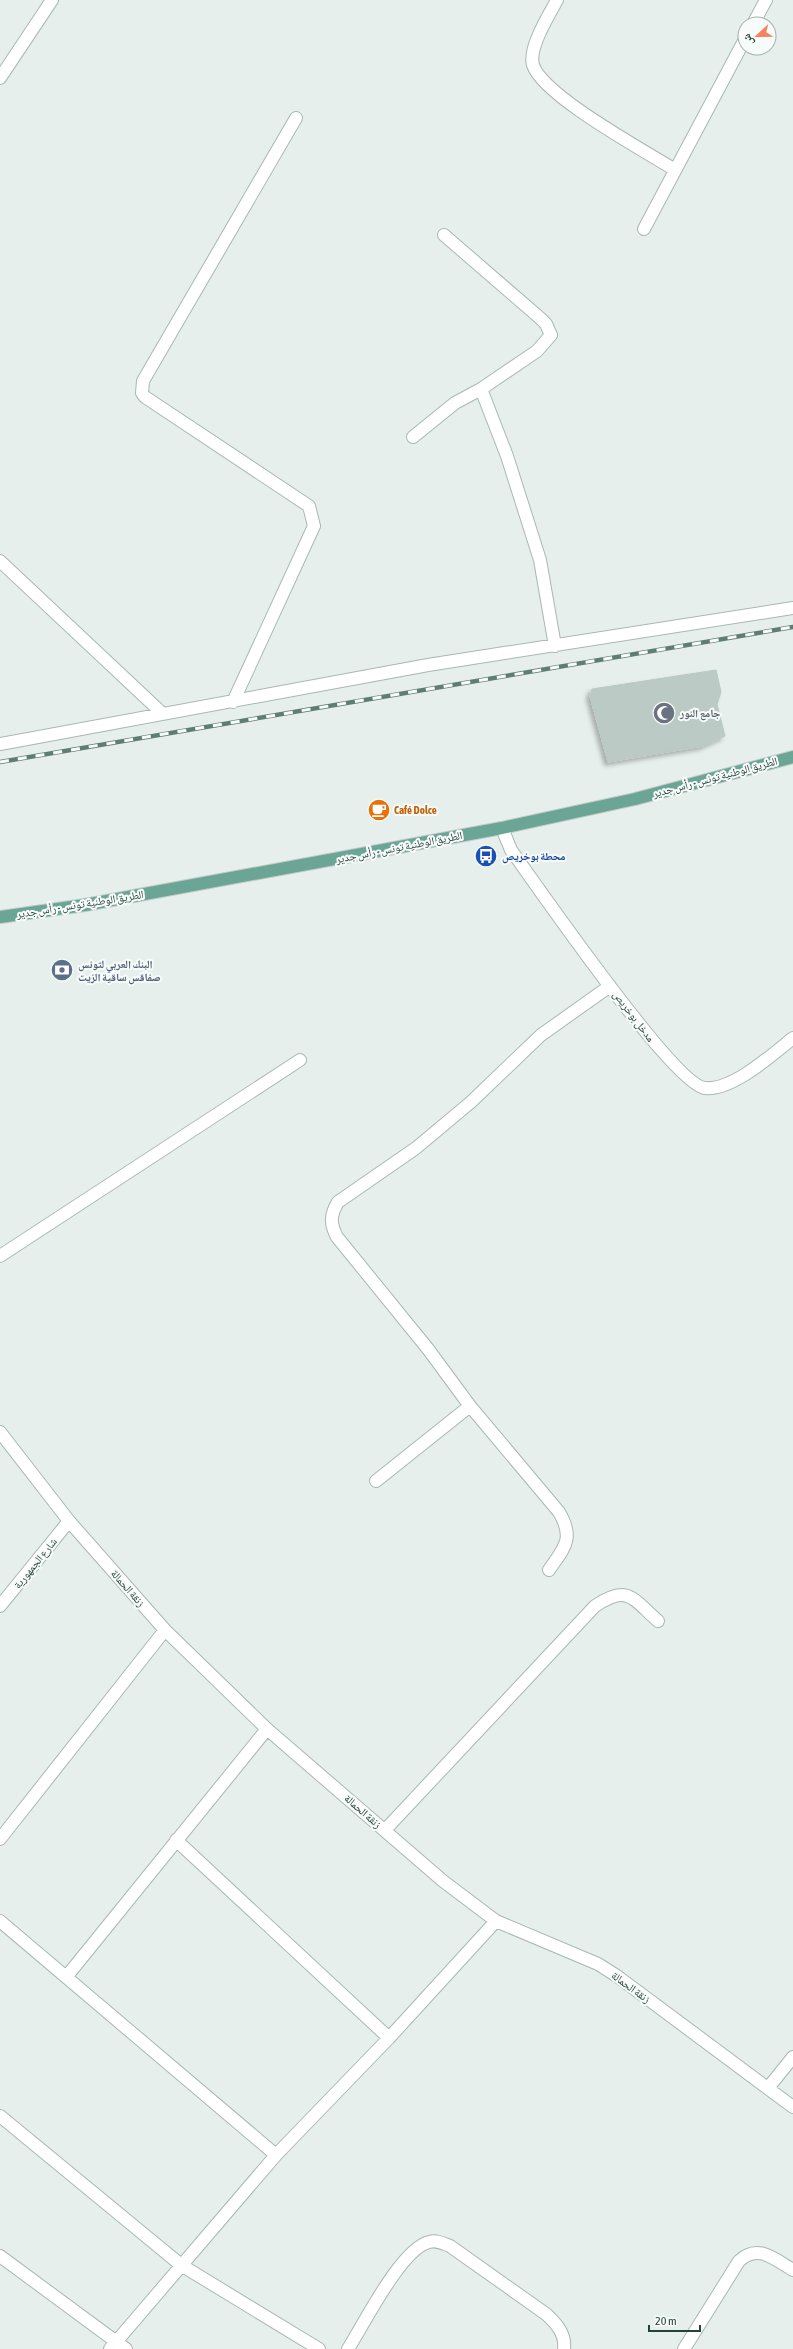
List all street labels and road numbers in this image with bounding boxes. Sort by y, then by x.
street label: الطريق الوطنية تونس - رأس جدير [650,754,779,801]
street label: الطريق الوطنية تونس - رأس جدير [334,828,463,866]
street label: الطريق الوطنية تونس - رأس جدير [14,887,145,921]
street label: مدخل بوخريص [610,988,657,1044]
street label: شارع الجمهورية [11,1535,60,1591]
street label: زنقة الحمالة [109,1567,147,1609]
street label: زنقة الحمالة [342,1792,384,1830]
street label: زنقة الحمالة [609,1969,653,2005]

